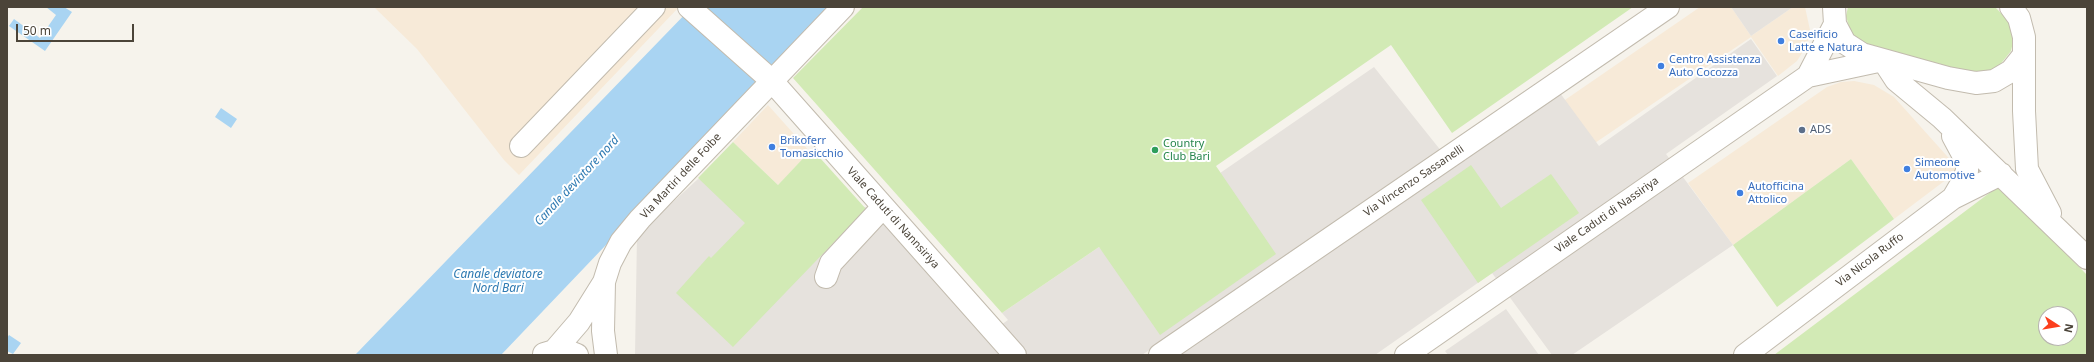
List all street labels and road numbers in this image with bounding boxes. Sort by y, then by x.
street label: Via Martiri delle Foibe [638,131,724,221]
street label: Via Vincenzo Sassanelli [1361,143,1467,219]
street label: Viale Caduti di Nannsiriya [844,165,942,271]
street label: Viale Caduti di Nassiriya [1553,174,1661,256]
street label: Via Nicola Ruffo [1834,230,1906,290]

